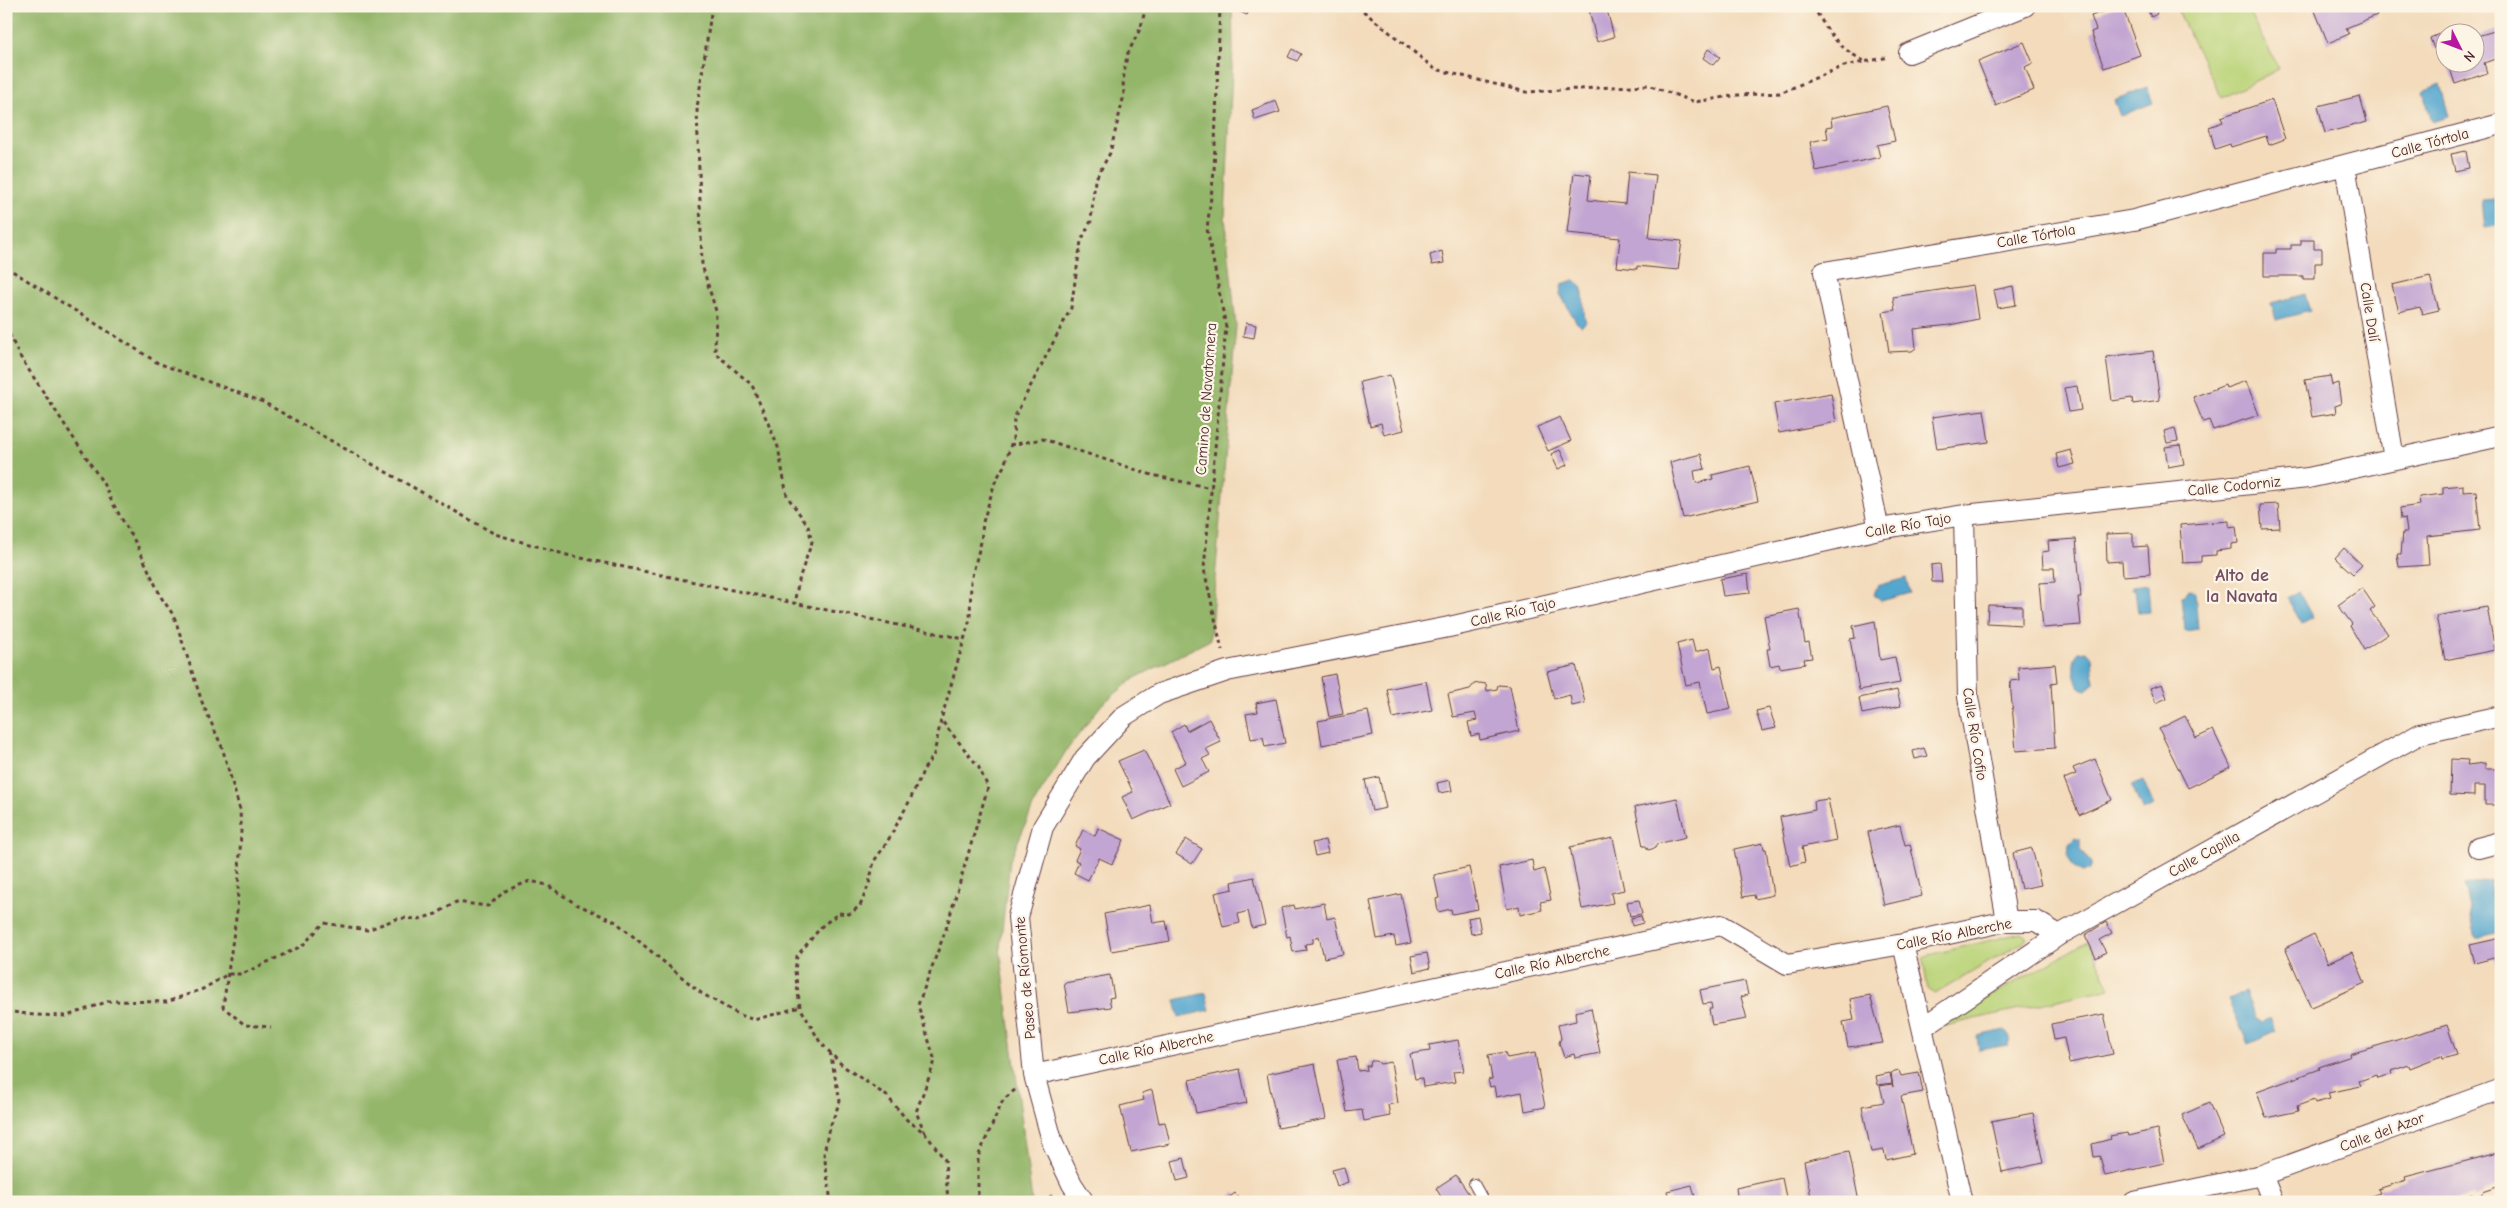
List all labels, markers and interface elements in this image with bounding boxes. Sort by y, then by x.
north arrow [2434,22,2484,72]
text: N [2460,47,2479,65]
street label: Calle Tórtola [2389,124,2471,162]
street label: Calle Tórtola [1995,220,2077,252]
street label: Calle Dalí [2356,281,2384,344]
street label: Camino de Navatornera [1192,322,1220,476]
street label: Calle Codorniz [2187,472,2282,500]
street label: Calle Río Tajo [1864,509,1952,541]
district label: Alto de la Navata [2206,565,2278,607]
street label: Calle Río Tajo [1469,593,1557,631]
street label: Calle Río Cofio [1959,686,1991,782]
street label: Calle Capilla [2165,827,2243,881]
street label: Calle Río Alberche [1895,914,2014,954]
street label: Paseo de Ríomonte [1011,916,1039,1040]
street label: Calle Río Alberche [1493,941,1612,983]
street label: Calle Río Alberche [1097,1027,1216,1069]
street label: Calle del Azor [2337,1108,2427,1156]

